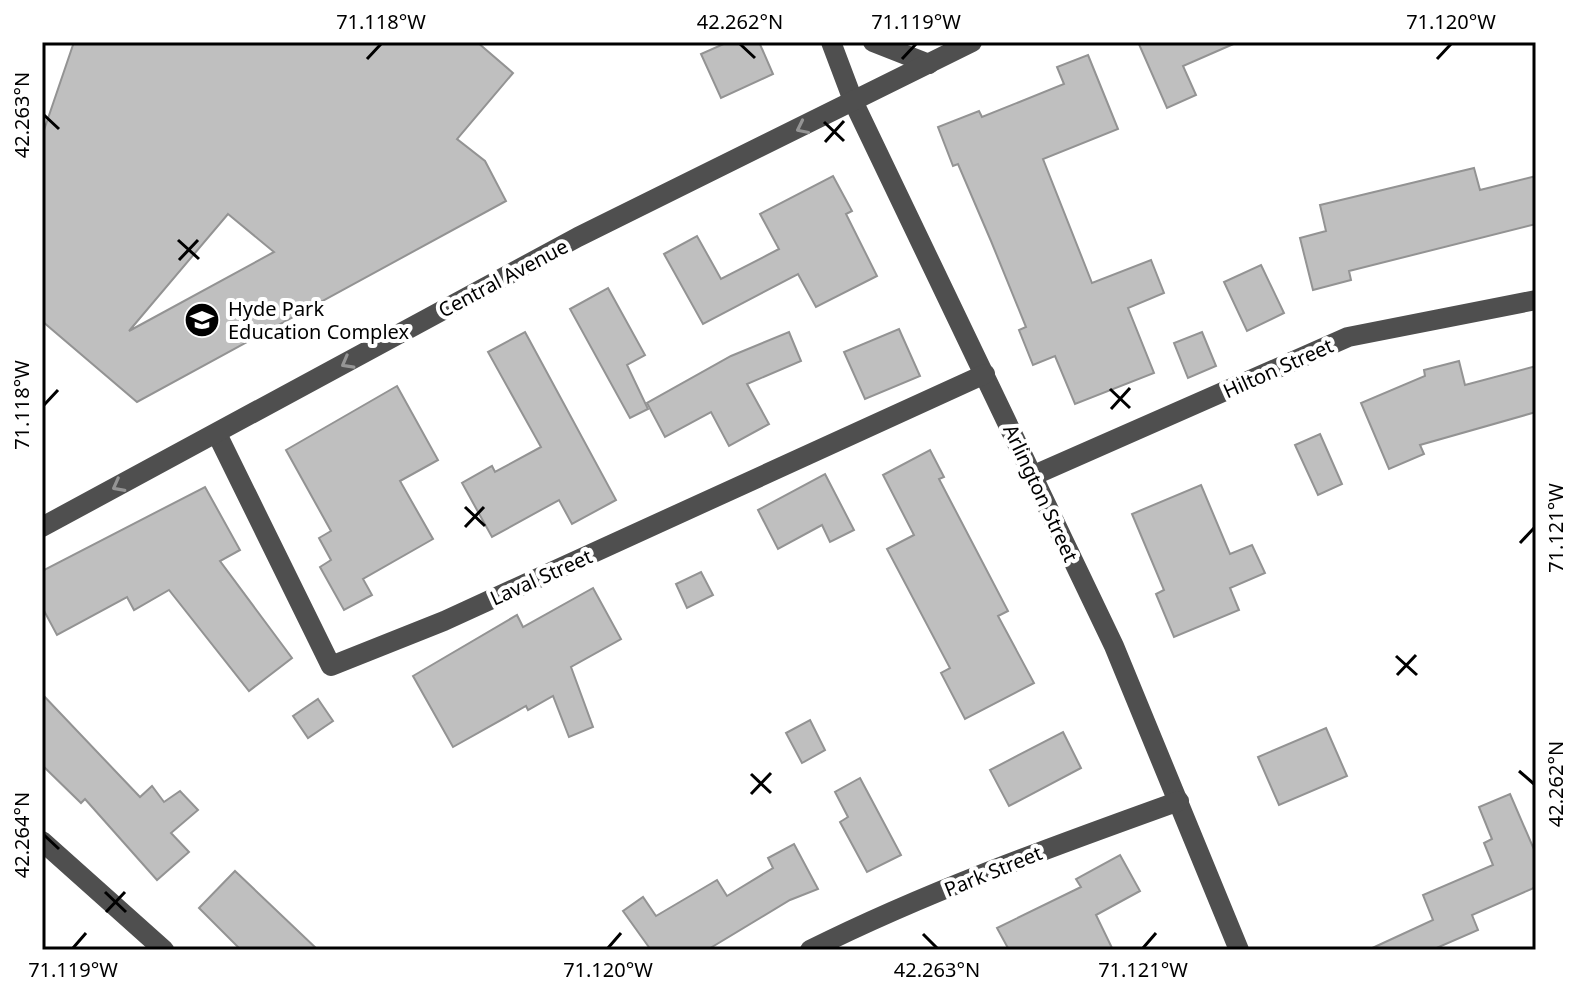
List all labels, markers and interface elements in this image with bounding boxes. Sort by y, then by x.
text: 71.118°W [336,8,426,35]
text: 42.262°N [697,8,783,35]
text: 71.119°W [871,8,961,35]
text: 71.120°W [1406,8,1496,35]
text: 42.263°N [8,72,35,158]
one-way arrow [796,118,811,134]
street label: Central Avenue [433,232,573,324]
place label: Hyde Park Education Complex [228,295,409,345]
school or university icon: Hyde Park Education Complex [183,301,221,339]
street label: Hilton Street [1219,332,1337,404]
one-way arrow [341,353,356,368]
text: 71.118°W [8,360,35,450]
street label: Arlington Street [997,420,1085,566]
one-way arrow [113,476,127,492]
text: 71.121°W [1542,483,1569,573]
street label: Laval Street [486,542,596,612]
text: 42.262°N [1542,741,1569,827]
text: 42.264°N [8,792,35,878]
street label: Park Street [940,839,1046,903]
text: 71.119°W [28,956,118,983]
text: 71.120°W [563,956,653,983]
text: 42.263°N [894,956,980,983]
text: 71.121°W [1098,956,1188,983]

